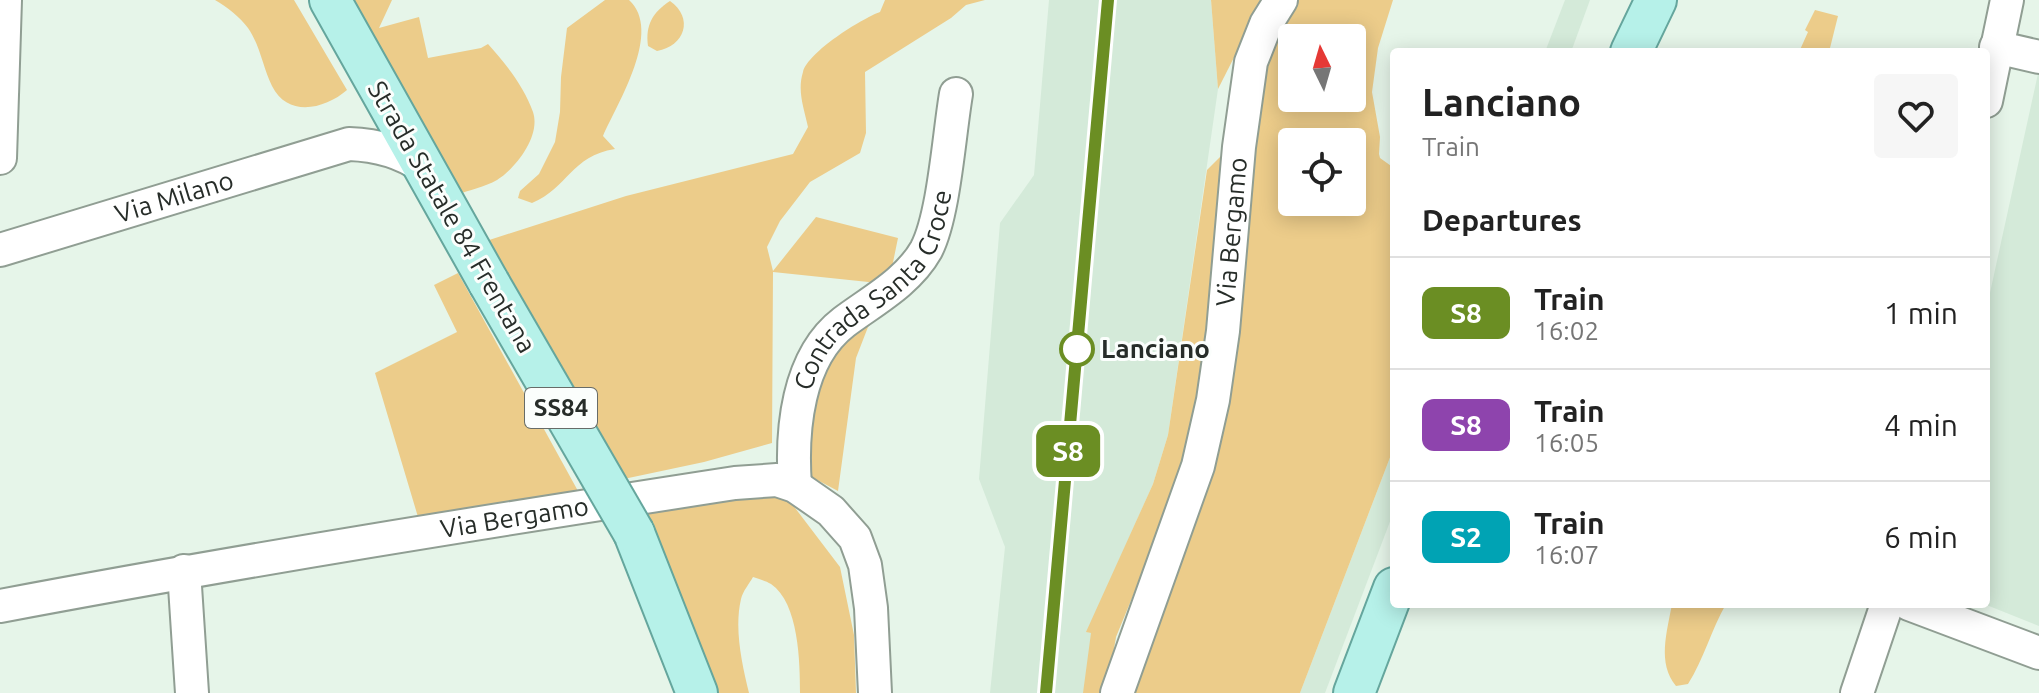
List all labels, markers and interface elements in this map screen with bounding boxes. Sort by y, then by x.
north arrow [1278,24,1366,112]
map controls [1278,24,1366,216]
button: heart [1874,74,1958,158]
street label: Strada Statale 84 Frentana [363,76,542,358]
text: Lanciano [1422,81,1581,123]
button: locate [1278,128,1366,216]
text: Train [1422,132,1480,161]
street label: Via Bergamo [1210,156,1252,308]
street label: Via Milano [111,165,237,228]
street label: Contrada Santa Croce [788,187,956,393]
text: Departures [1422,203,1582,237]
text: Train [1534,282,1604,316]
text: 1 min [1884,296,1958,330]
text: S8 [1450,297,1482,328]
text: 16:02 [1534,316,1599,345]
marker: Lanciano [1060,332,1094,366]
place label: Lanciano [1101,334,1210,363]
road number: SS84 [525,388,597,428]
text: Train [1534,394,1604,428]
text: 4 min [1884,408,1958,442]
text: S8 [1450,409,1482,440]
line badge: S8 [1032,425,1104,477]
text: 16:05 [1534,428,1599,457]
text: S8 [1052,435,1084,466]
street label: Via Bergamo [438,491,591,543]
text: Train [1534,506,1604,540]
text: 6 min [1884,520,1958,554]
text: S2 [1450,521,1482,552]
text: 16:07 [1534,540,1599,569]

